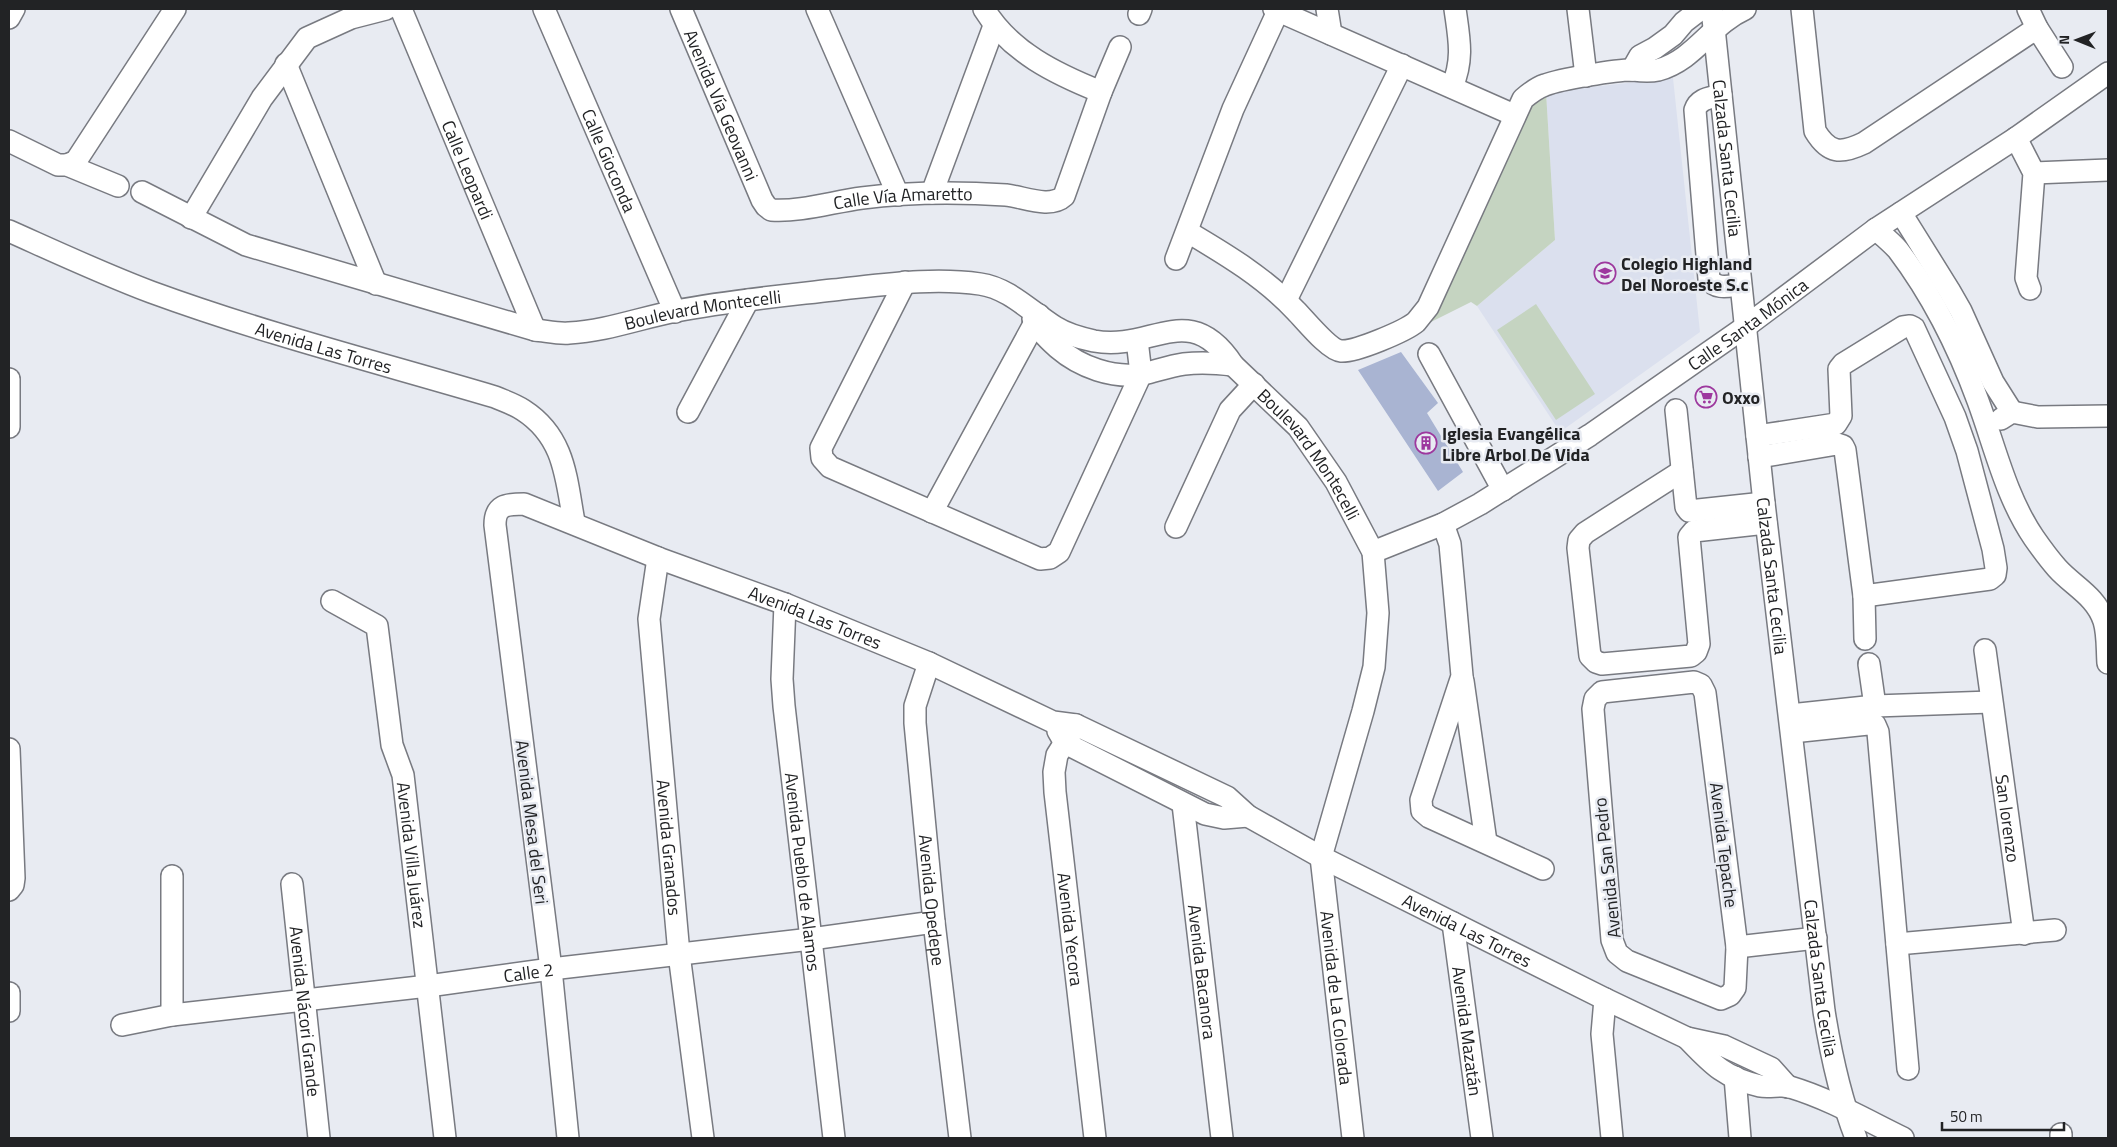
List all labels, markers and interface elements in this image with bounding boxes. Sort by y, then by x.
north arrow [2052,15,2102,65]
street label: Avenida Vía Geovanni [678,25,766,185]
text: N [2053,35,2074,45]
street label: Calzada Santa Cecilia [1706,78,1749,238]
street label: Calle Gioconda [575,104,644,216]
street label: Calle Leopardi [435,116,501,223]
street label: Calle Vía Amaretto [831,180,973,216]
place label: Colegio Highland Del Noroeste S.c [1621,250,1752,298]
school or university icon: Colegio Highland Del Noroeste S.c [1593,261,1617,285]
street label: Calle Santa Mónica [1682,271,1813,377]
street label: Boulevard Montecelli [621,282,783,337]
street label: Avenida Las Torres [252,314,395,380]
street label: Boulevard Montecelli [1252,382,1367,525]
place label: Oxxo [1722,384,1760,411]
supermarket icon: Oxxo [1694,385,1718,409]
place label: Iglesia Evangélica Libre Arbol De Vida [1442,420,1590,468]
building icon: Iglesia Evangélica Libre Arbol De Vida [1414,431,1438,455]
street label: Calzada Santa Cecilia [1750,496,1795,656]
street label: Avenida Las Torres [745,578,886,656]
street label: Avenida Mesa del Seri [509,738,555,906]
street label: Avenida Pueblo de Alamos [778,771,828,973]
street label: San lorenzo [1989,773,2028,864]
street label: Avenida Granados [650,778,689,917]
street label: Avenida Villa Juárez [390,780,434,930]
street label: Avenida Tepache [1703,781,1745,909]
street label: Avenida San Pedro [1586,796,1628,940]
street label: Avenida Opedepe [912,833,953,967]
street label: Avenida Yecora [1051,871,1091,988]
street label: Avenida Las Torres [1398,886,1536,974]
street label: Calzada Santa Cecilia [1797,898,1845,1059]
street label: Avenida Bacanora [1181,903,1224,1041]
street label: Avenida de La Colorada [1314,909,1360,1086]
street label: Avenida Nácori Grande [283,925,328,1098]
street label: Calle 2 [502,955,555,989]
street label: Avenida Mazatán [1445,965,1490,1098]
scale bar [1942,1100,2064,1132]
text: 50 m [1950,1105,1983,1128]

